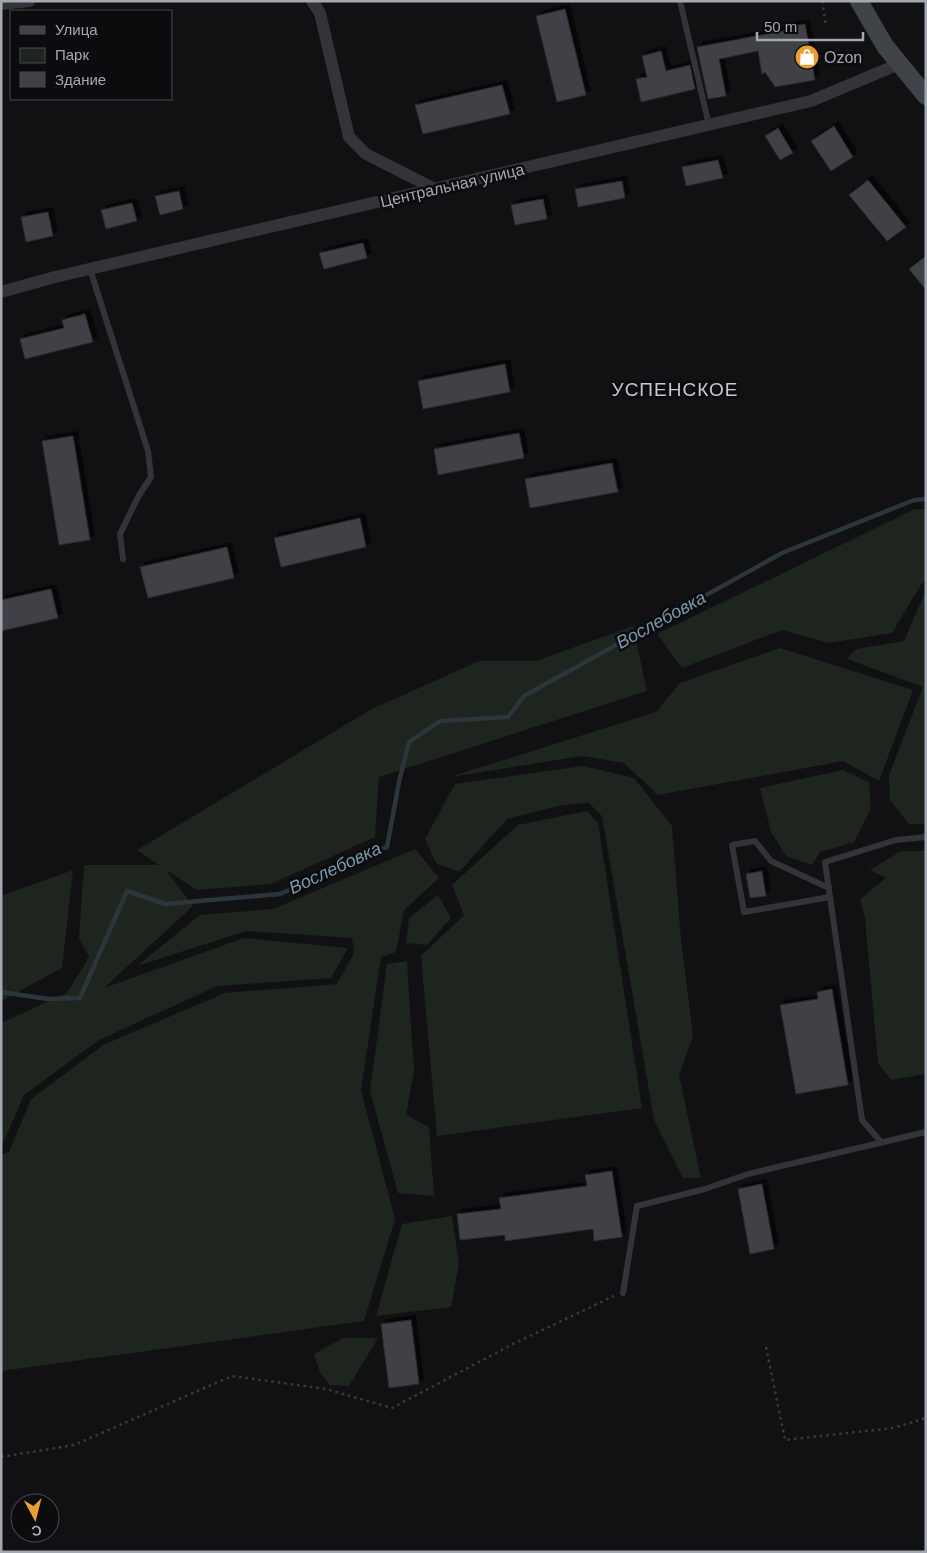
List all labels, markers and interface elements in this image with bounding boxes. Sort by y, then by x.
legend [10,10,172,100]
scale bar [757,10,863,42]
text: 50 m [764,18,797,35]
text: Улица [55,21,98,38]
shop icon: Ozon [794,44,820,70]
text: Парк [55,46,89,63]
place label: Ozon [824,49,862,66]
text: Здание [55,71,106,88]
street label: Центральная улица [378,161,526,210]
district label: УСПЕНСКОЕ [612,379,738,400]
water label: Вослебовка [613,587,709,653]
water label: Вослебовка [286,838,384,898]
north arrow [10,1493,60,1543]
text: С [31,1522,43,1539]

